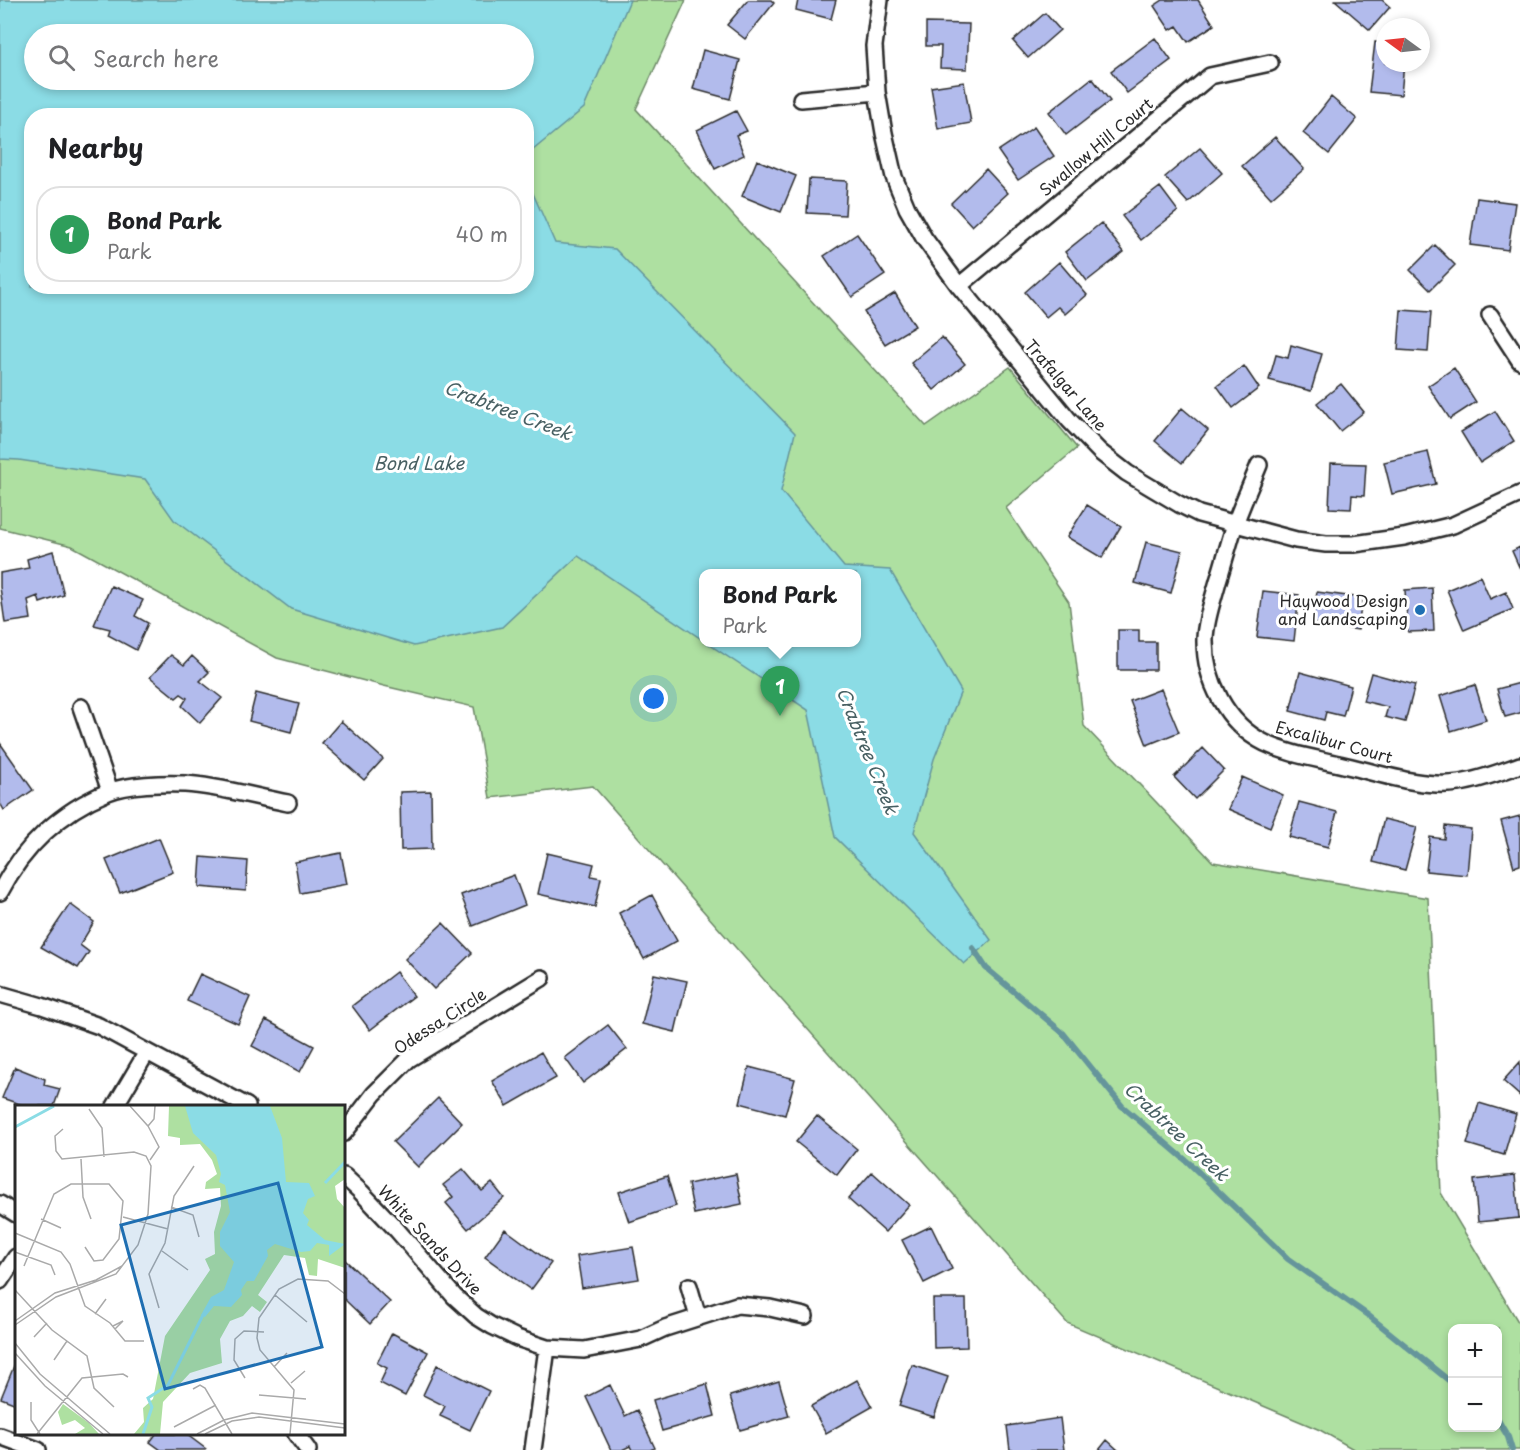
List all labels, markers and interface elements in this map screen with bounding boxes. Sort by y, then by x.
north arrow [1376,18,1430,72]
search box [24,24,534,90]
icon: search [45,41,78,74]
text: Search here [93,41,219,74]
street label: Swallow Hill Court [1033,91,1158,201]
text: Nearby [48,128,143,167]
text: Bond Park [107,203,222,236]
text: 1 [65,219,74,249]
text: 40 m [456,219,508,249]
text: Park [107,236,152,266]
street label: Trafalgar Lane [1020,333,1113,435]
water label: Crabtree Creek [441,373,577,447]
water label: Bond Lake [374,449,466,476]
popup [699,569,861,647]
text: Bond Park [722,577,838,610]
place label: Haywood Design and Landscaping [1278,588,1408,630]
marker: Haywood Design and Landscaping [1413,603,1427,617]
text: Park [722,610,767,640]
pin: 1 [760,666,800,716]
water label: Crabtree Creek [831,683,907,819]
your location [639,684,668,713]
street label: Excalibur Court [1273,714,1396,768]
street label: Odessa Circle [388,981,490,1059]
water label: Crabtree Creek [1119,1075,1236,1187]
inset map [15,1105,345,1435]
street label: White Sands Drive [373,1179,488,1300]
map controls [1448,1324,1502,1432]
button: + [1448,1324,1502,1378]
button: − [1448,1378,1502,1432]

